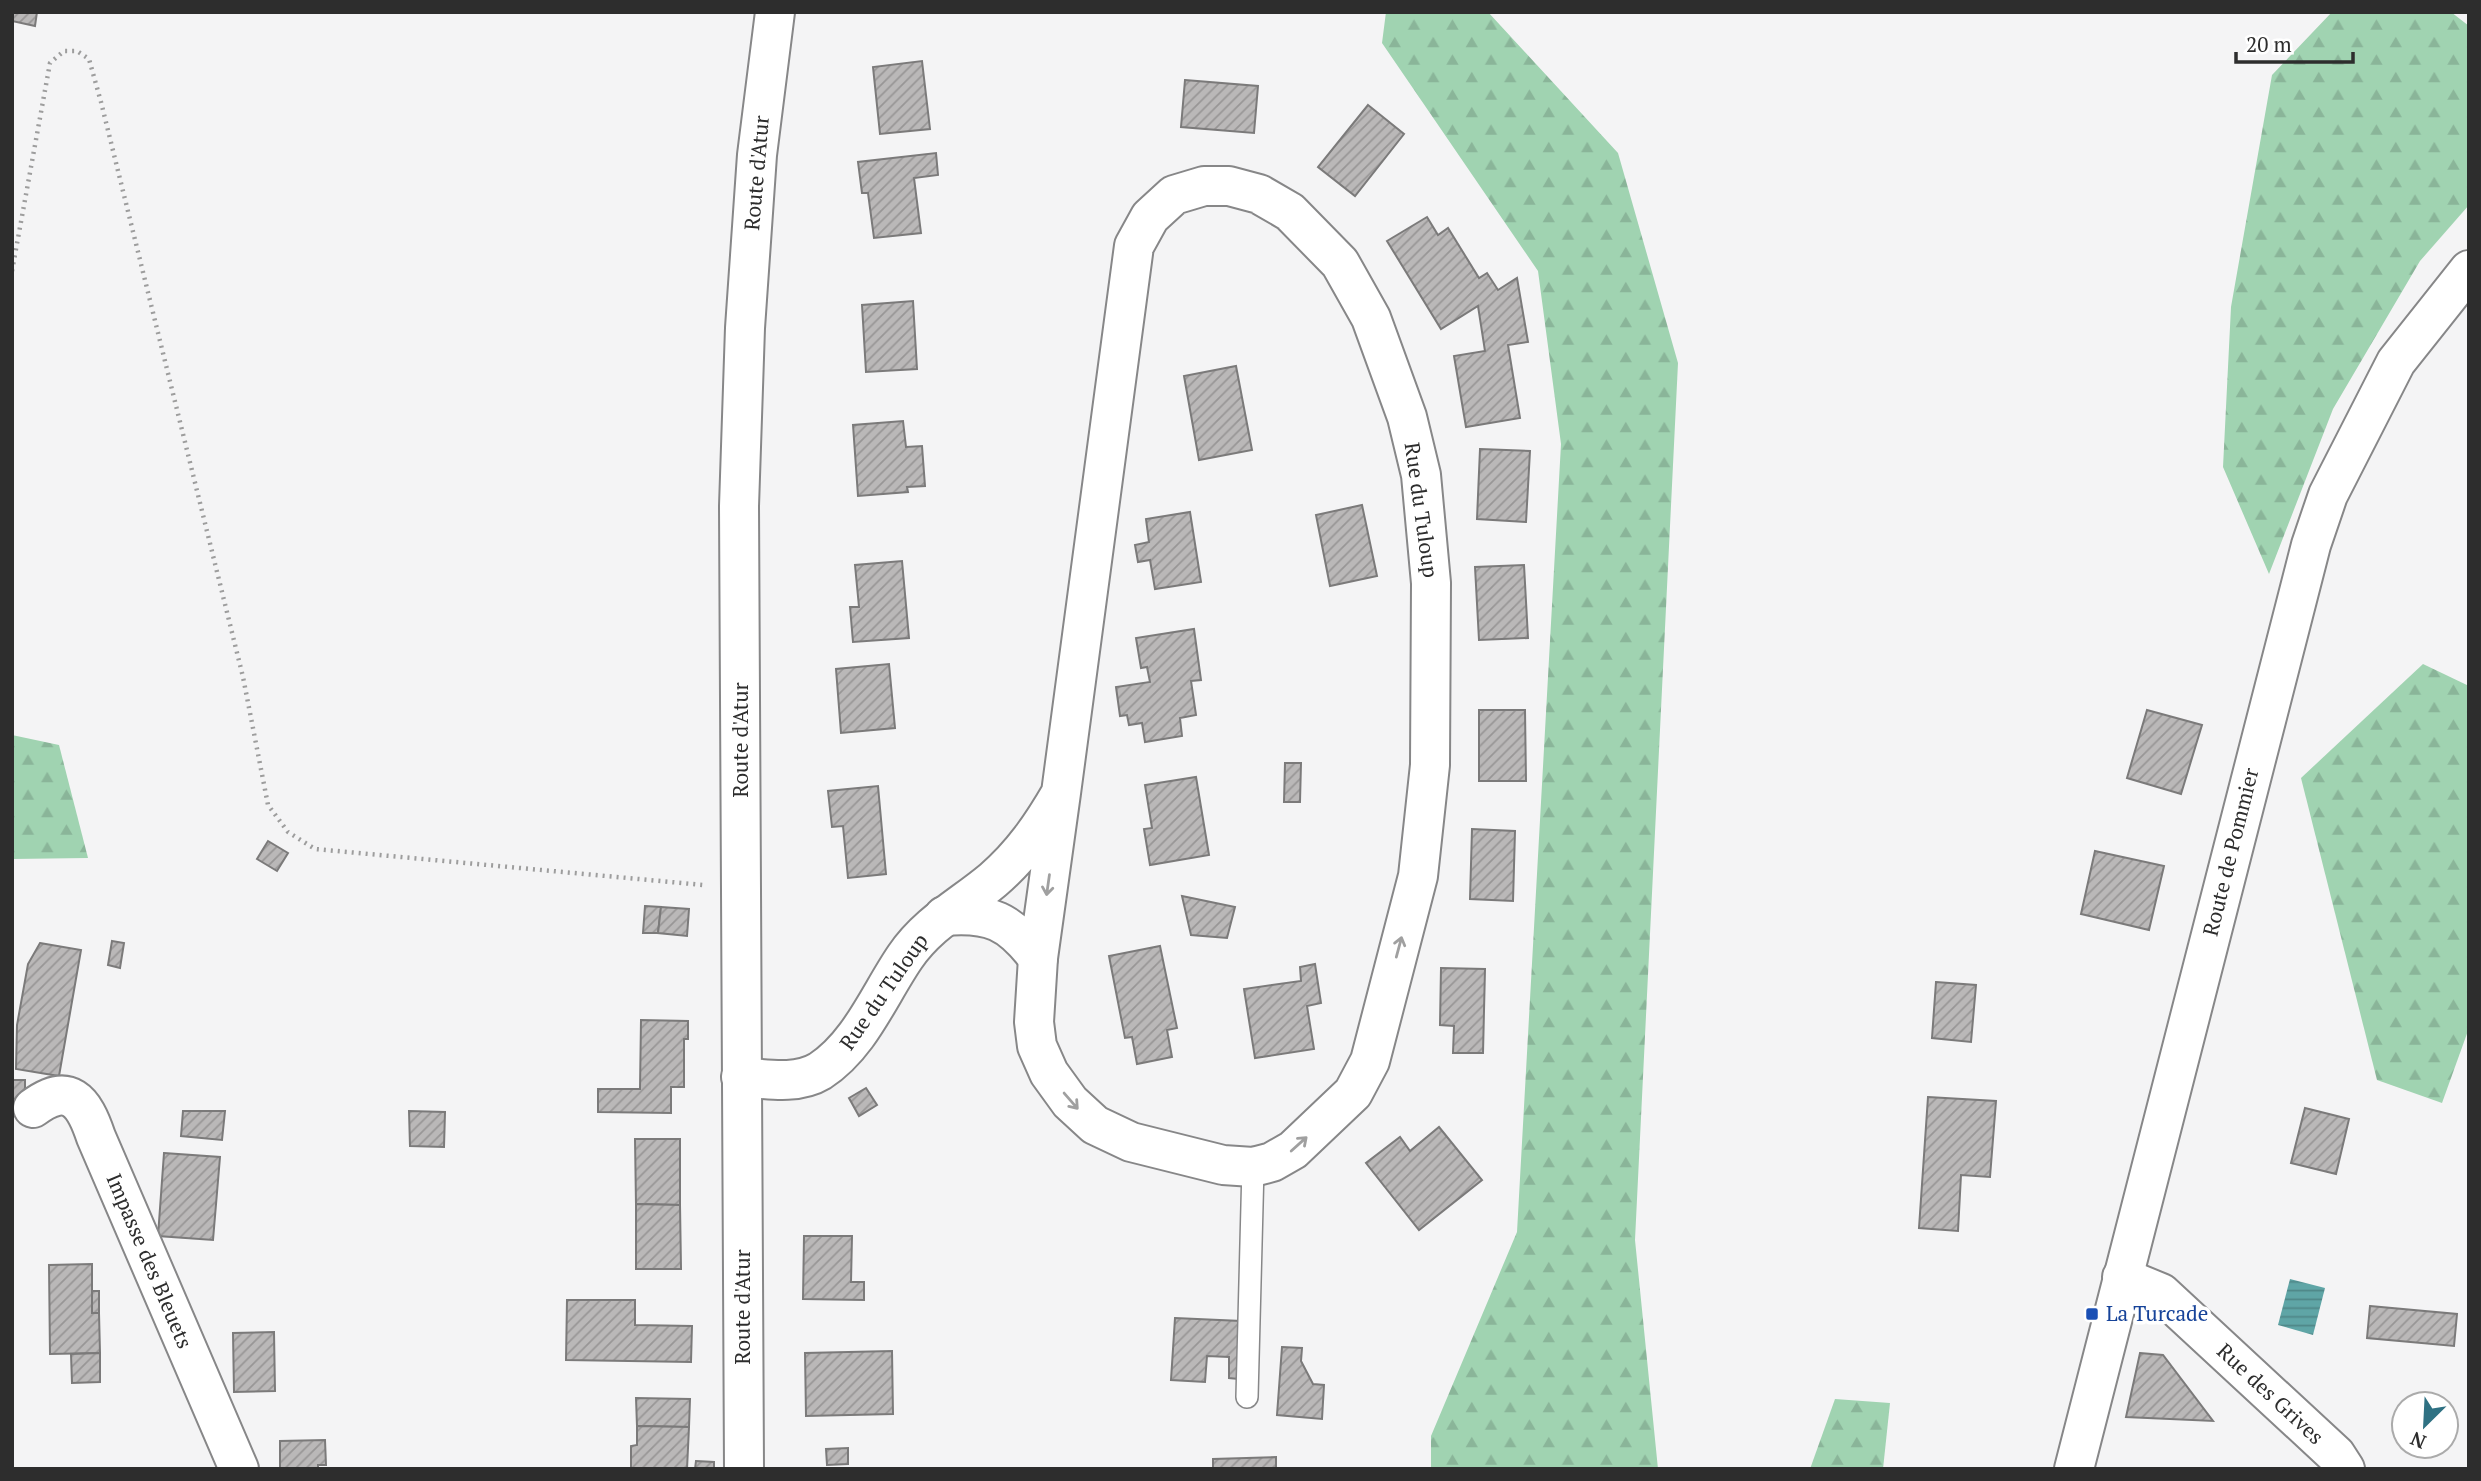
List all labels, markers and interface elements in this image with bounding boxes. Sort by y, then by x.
scale bar [2236,21,2353,65]
text: 20 m [2246,30,2292,58]
street label: Route d'Atur [737,114,775,231]
street label: Rue du Tuloup [1399,440,1445,579]
street label: Route d'Atur [726,682,754,798]
street label: Route de Pommier [2196,765,2264,939]
one-way arrow [1041,873,1054,895]
street label: Rue du Tuloup [833,928,934,1055]
one-way arrow [1393,936,1406,959]
one-way arrow [1063,1092,1079,1110]
one-way arrow [1290,1136,1308,1152]
street label: Impasse des Bleuets [100,1169,199,1352]
street label: Route d'Atur [728,1249,756,1365]
place label: La Turcade [2106,1299,2208,1327]
marker: La Turcade [2084,1306,2100,1322]
street label: Rue des Grives [2211,1337,2330,1450]
north arrow [2390,1390,2460,1460]
text: N [2406,1426,2430,1455]

